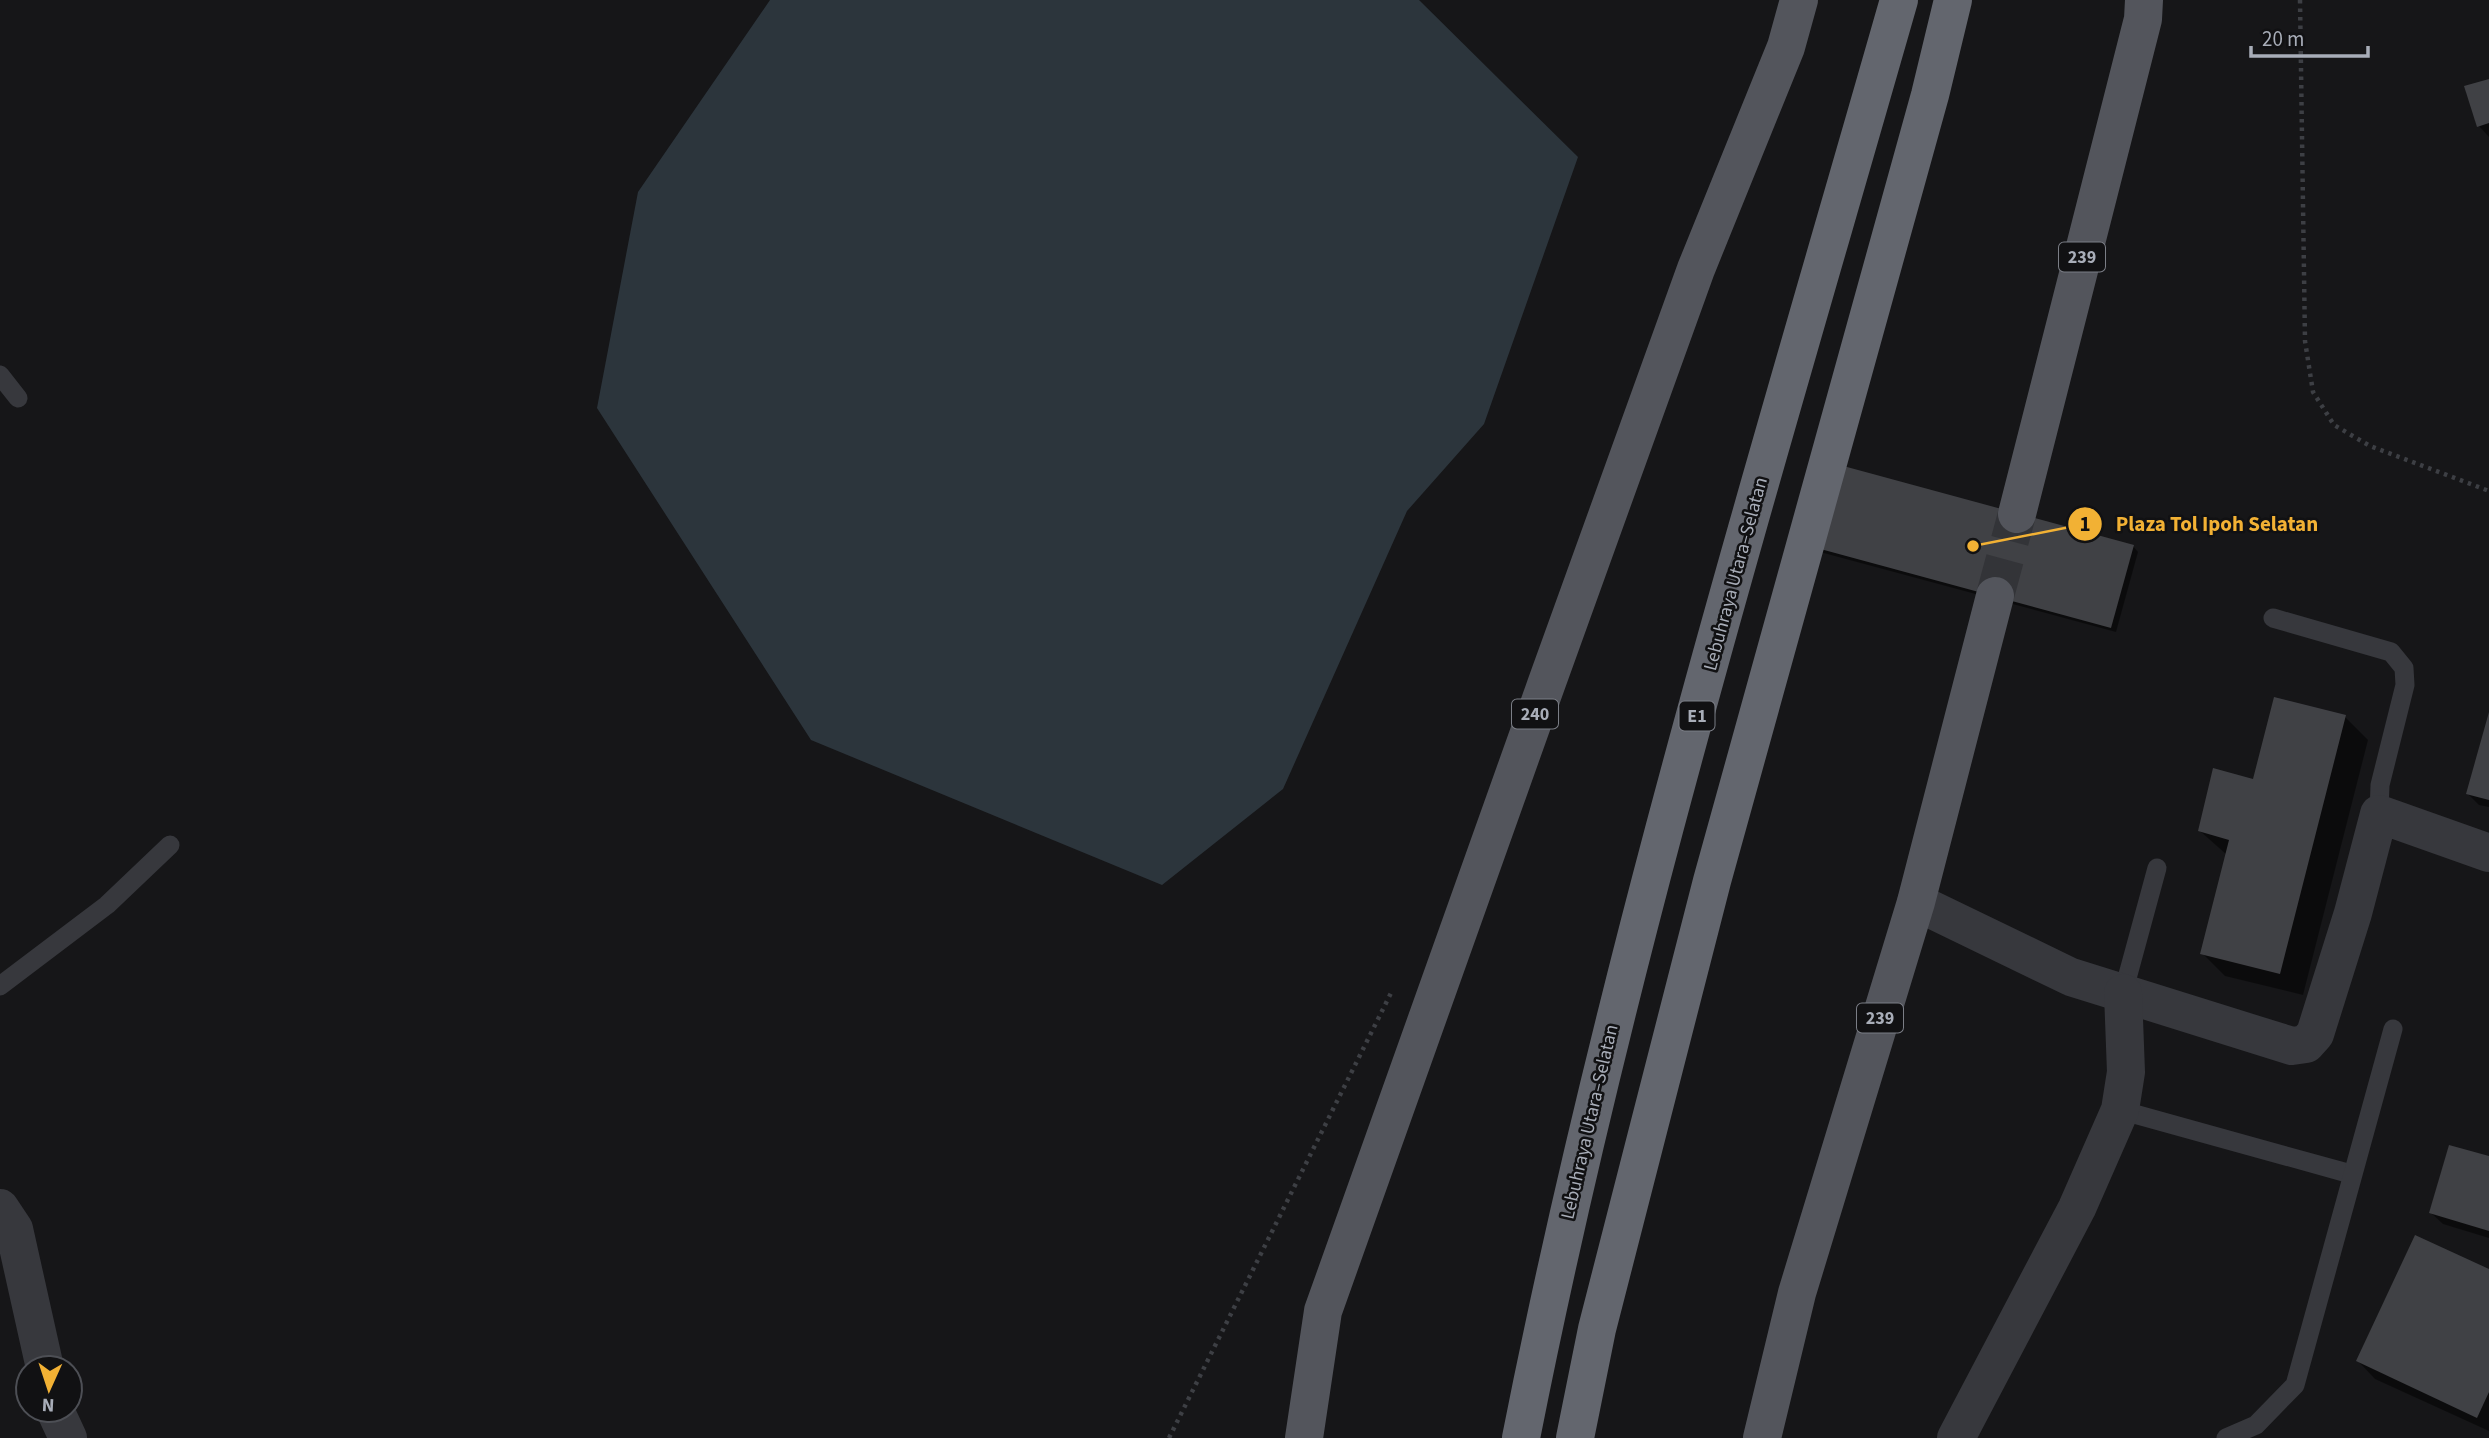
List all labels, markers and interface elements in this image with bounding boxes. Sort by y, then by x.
scale bar [2251,14,2368,58]
text: 20 m [2262,24,2304,54]
road number: 239 [2059,243,2105,272]
street label: Lebuhraya Utara–Selatan [1697,474,1775,674]
callout: Plaza Tol Ipoh Selatan [2067,503,2332,545]
text: 1 [2079,509,2091,539]
text: Plaza Tol Ipoh Selatan [2116,509,2318,539]
road number: 240 [1512,700,1558,728]
road number: E1 [1680,702,1714,730]
road number: 239 [1857,1003,1903,1032]
street label: Lebuhraya Utara–Selatan [1554,1022,1626,1222]
north arrow [14,1354,84,1424]
text: N [41,1391,55,1418]

